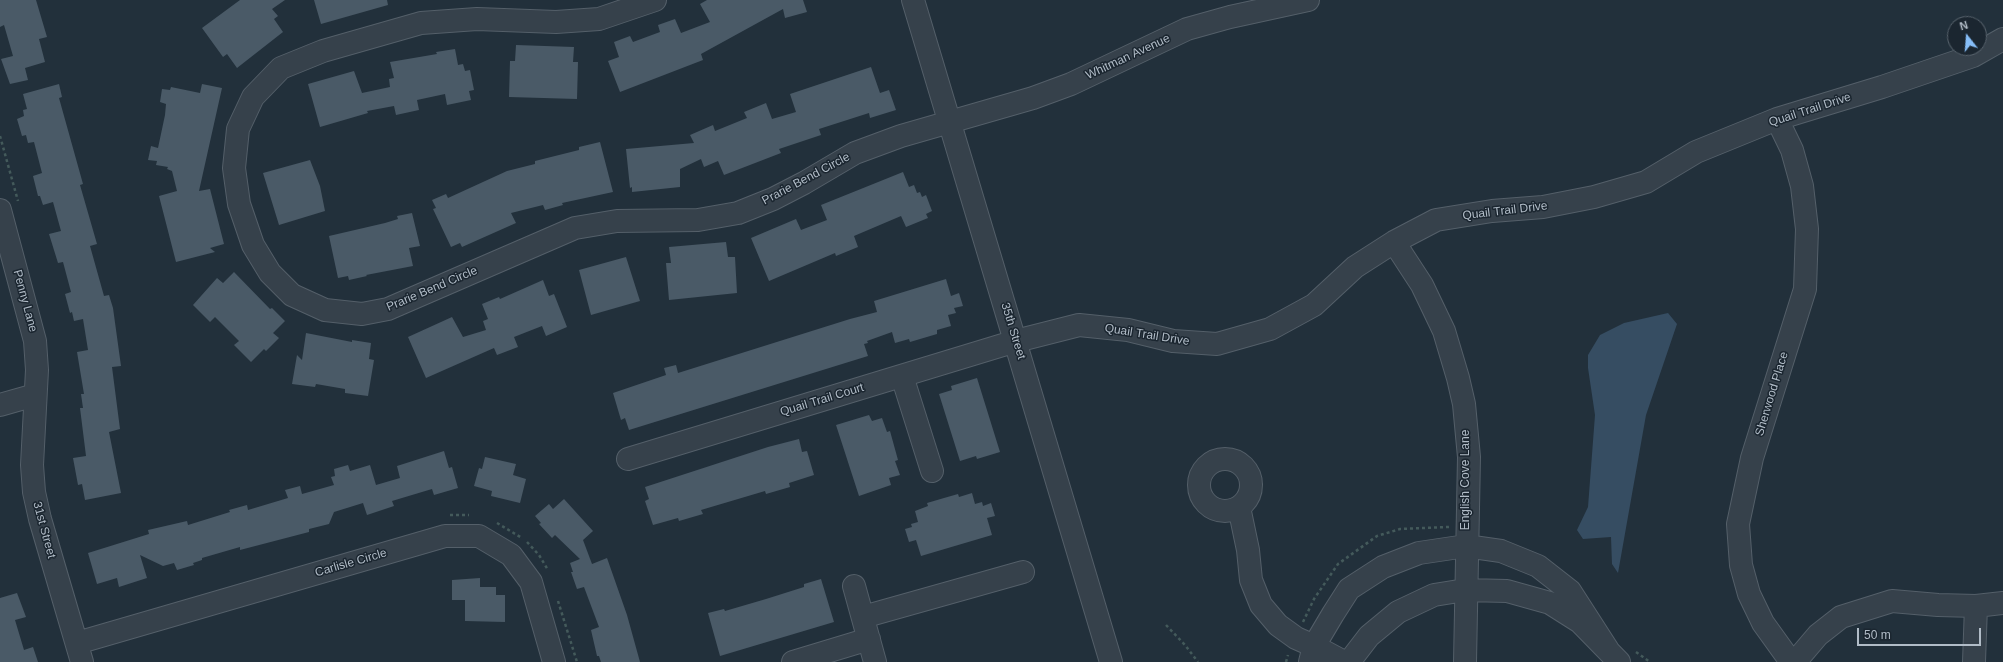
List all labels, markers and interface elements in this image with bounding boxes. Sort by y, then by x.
north arrow [1947,16,1987,56]
text: N [1958,19,1969,32]
street label: Whitman Avenue [1084,31,1172,83]
street label: Quail Trail Drive [1767,90,1853,130]
street label: Prarie Bend Circle [760,150,852,208]
street label: Quail Trail Drive [1462,199,1548,223]
street label: Prarie Bend Circle [384,263,480,315]
street label: Penny Lane [10,268,40,334]
street label: 35th Street [998,301,1028,361]
street label: Quail Trail Drive [1104,321,1190,349]
street label: Sherwood Place [1752,350,1792,438]
street label: Quail Trail Court [778,380,866,420]
street label: English Cove Lane [1459,430,1473,530]
street label: 31st Street [30,500,58,560]
street label: Carlisle Circle [313,546,389,580]
scale bar [1859,620,1983,646]
text: 50 m [1864,628,1891,642]

